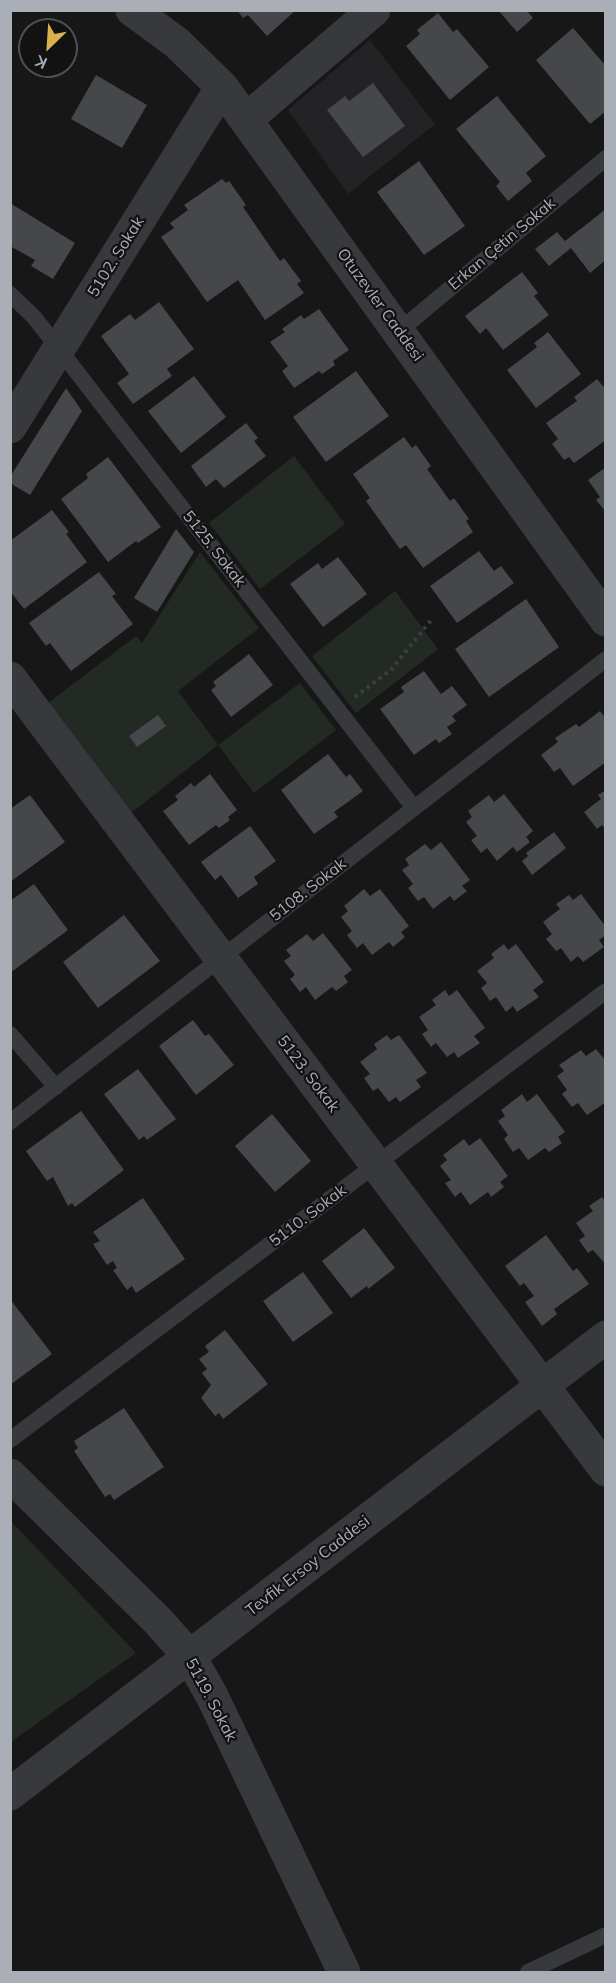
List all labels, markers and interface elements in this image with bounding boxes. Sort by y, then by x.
north arrow [18,18,78,78]
text: K [32,51,50,74]
street label: Erkan Çetin Sokak [445,194,559,294]
street label: 5102. Sokak [84,213,148,301]
street label: Otuzevler Caddesi [333,245,427,365]
street label: 5125. Sokak [178,507,250,591]
street label: 5108. Sokak [266,854,350,926]
street label: 5123. Sokak [273,1032,343,1116]
street label: 5110. Sokak [266,1181,350,1251]
street label: Tevfik Ersoy Caddesi [242,1512,374,1620]
street label: 5119. Sokak [181,1655,241,1745]

